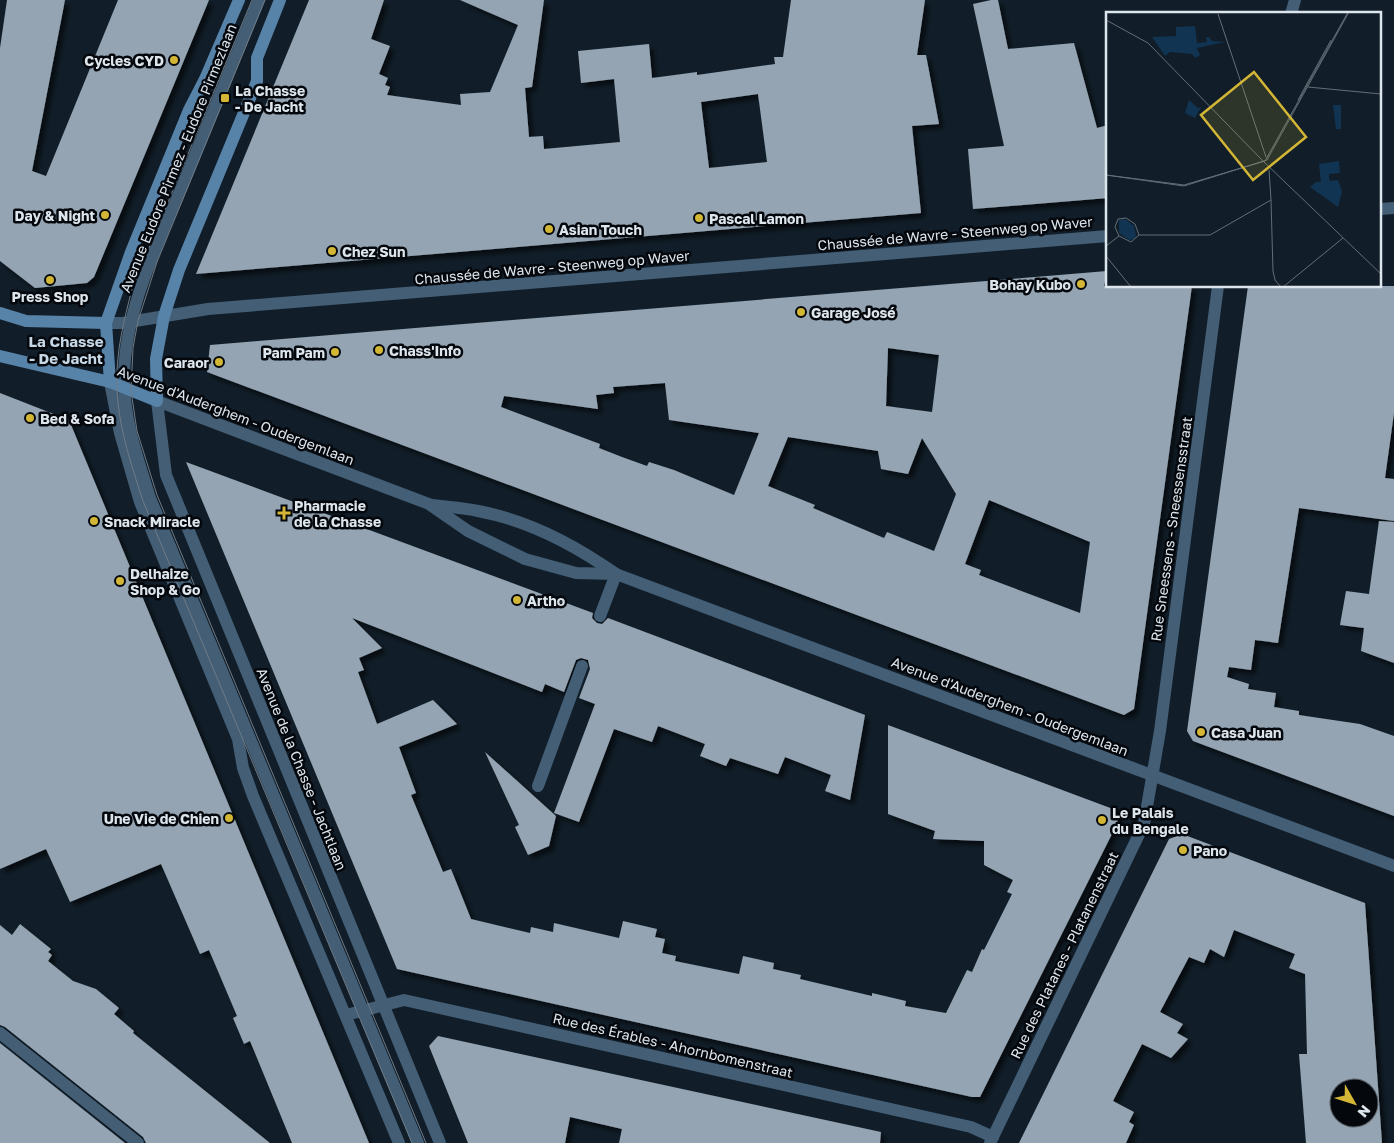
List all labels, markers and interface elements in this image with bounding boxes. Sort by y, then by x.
inset map [1106,12,1382,288]
street label: Avenue Eudore Pirmez - Eudore Pirmezlaan [116,21,240,295]
place label: Cycles CYD [84,52,164,69]
marker: Cycles CYD [168,54,180,66]
place label: La Chasse - De Jacht [235,82,305,115]
marker: La Chasse - De Jacht [219,92,231,104]
place label: Day & Night [15,207,95,224]
marker: Day & Night [99,209,111,221]
place label: Pascal Lamon [709,210,804,227]
marker: Pascal Lamon [693,212,705,224]
street label: Chaussée de Wavre - Steenweg op Waver [817,212,1094,253]
place label: Asian Touch [559,221,642,238]
marker: Asian Touch [543,223,555,235]
place label: Chez Sun [342,243,405,260]
marker: Chez Sun [326,245,338,257]
street label: Chaussée de Wavre - Steenweg op Waver [414,246,691,287]
marker: Press Shop [44,274,56,286]
place label: Bohay Kubo [989,276,1071,293]
marker: Bohay Kubo [1075,278,1087,290]
place label: Press Shop [12,288,89,305]
place label: Garage José [811,304,896,321]
marker: Garage José [795,306,807,318]
district label: La Chasse - De Jacht [28,332,104,367]
place label: Chass'Info [389,342,461,359]
place label: Pam Pam [262,344,325,361]
marker: Chass'Info [373,344,385,356]
marker: Pam Pam [329,346,341,358]
place label: Caraor [164,354,210,371]
marker: Caraor [213,356,225,368]
street label: Avenue d'Auderghem - Oudergemlaan [115,362,357,468]
place label: Bed & Sofa [40,410,114,427]
marker: Bed & Sofa [24,412,36,424]
street label: Rue Sneessens - Sneessensstraat [1147,415,1195,643]
place label: Pharmacie de la Chasse [294,497,381,530]
marker: Pharmacie de la Chasse [278,507,290,519]
place label: Snack Miracle [104,513,200,530]
marker: Snack Miracle [88,515,100,527]
place label: Delhaize Shop & Go [130,565,201,598]
marker: Delhaize Shop & Go [114,575,126,587]
place label: Artho [527,592,565,609]
marker: Artho [511,594,523,606]
street label: Avenue d'Auderghem - Oudergemlaan [889,653,1131,759]
street label: Avenue de la Chasse - Jachtlaan [254,665,350,873]
place label: Casa Juan [1211,724,1281,741]
marker: Casa Juan [1195,726,1207,738]
place label: Le Palais du Bengale [1112,804,1189,837]
place label: Une Vie de Chien [104,810,219,827]
marker: Une Vie de Chien [223,812,235,824]
marker: Le Palais du Bengale [1096,814,1108,826]
place label: Pano [1193,842,1227,859]
marker: Pano [1177,844,1189,856]
street label: Rue des Platanes - Platanenstraat [1006,849,1122,1061]
street label: Rue des Érables - Ahornbomenstraat [551,1009,795,1081]
north arrow [1329,1078,1379,1128]
text: N [1355,1102,1374,1121]

